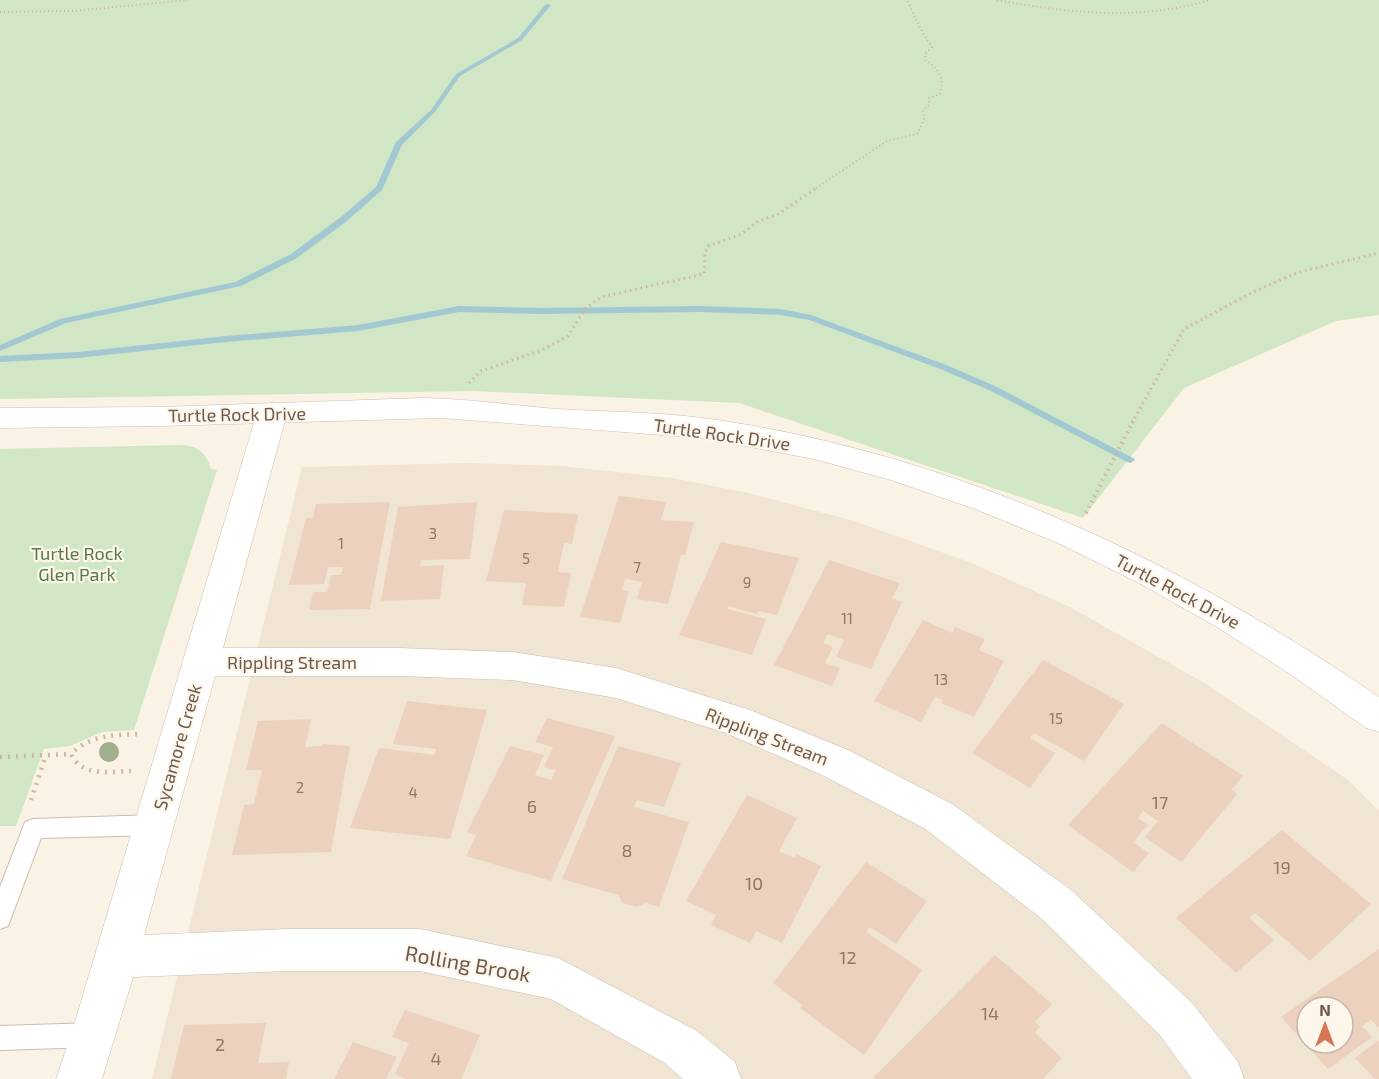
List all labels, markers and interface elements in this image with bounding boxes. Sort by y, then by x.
street label: Turtle Rock Drive [168,402,306,426]
street label: Turtle Rock Drive [652,414,792,454]
house number: 3 [429,524,437,542]
house number: 1 [338,534,344,552]
park label: Turtle Rock Glen Park [31,542,123,585]
house number: 5 [522,549,530,567]
street label: Turtle Rock Drive [1112,549,1244,633]
house number: 7 [633,558,641,576]
house number: 9 [743,573,751,591]
house number: 11 [841,609,853,627]
street label: Rippling Stream [227,651,357,673]
house number: 13 [934,670,948,688]
street label: Sycamore Creek [148,681,206,813]
street label: Rippling Stream [702,702,832,770]
house number: 15 [1049,709,1063,727]
house number: 2 [296,778,304,796]
house number: 4 [408,783,418,801]
house number: 17 [1152,791,1168,813]
house number: 6 [527,795,537,817]
house number: 8 [622,839,632,861]
house number: 19 [1273,856,1291,878]
house number: 10 [745,872,763,894]
street label: Rolling Brook [403,940,533,986]
house number: 12 [839,946,857,968]
north arrow [1295,995,1355,1055]
text: N [1319,1000,1331,1019]
house number: 14 [981,1002,999,1024]
house number: 2 [215,1033,225,1055]
house number: 4 [430,1047,442,1069]

